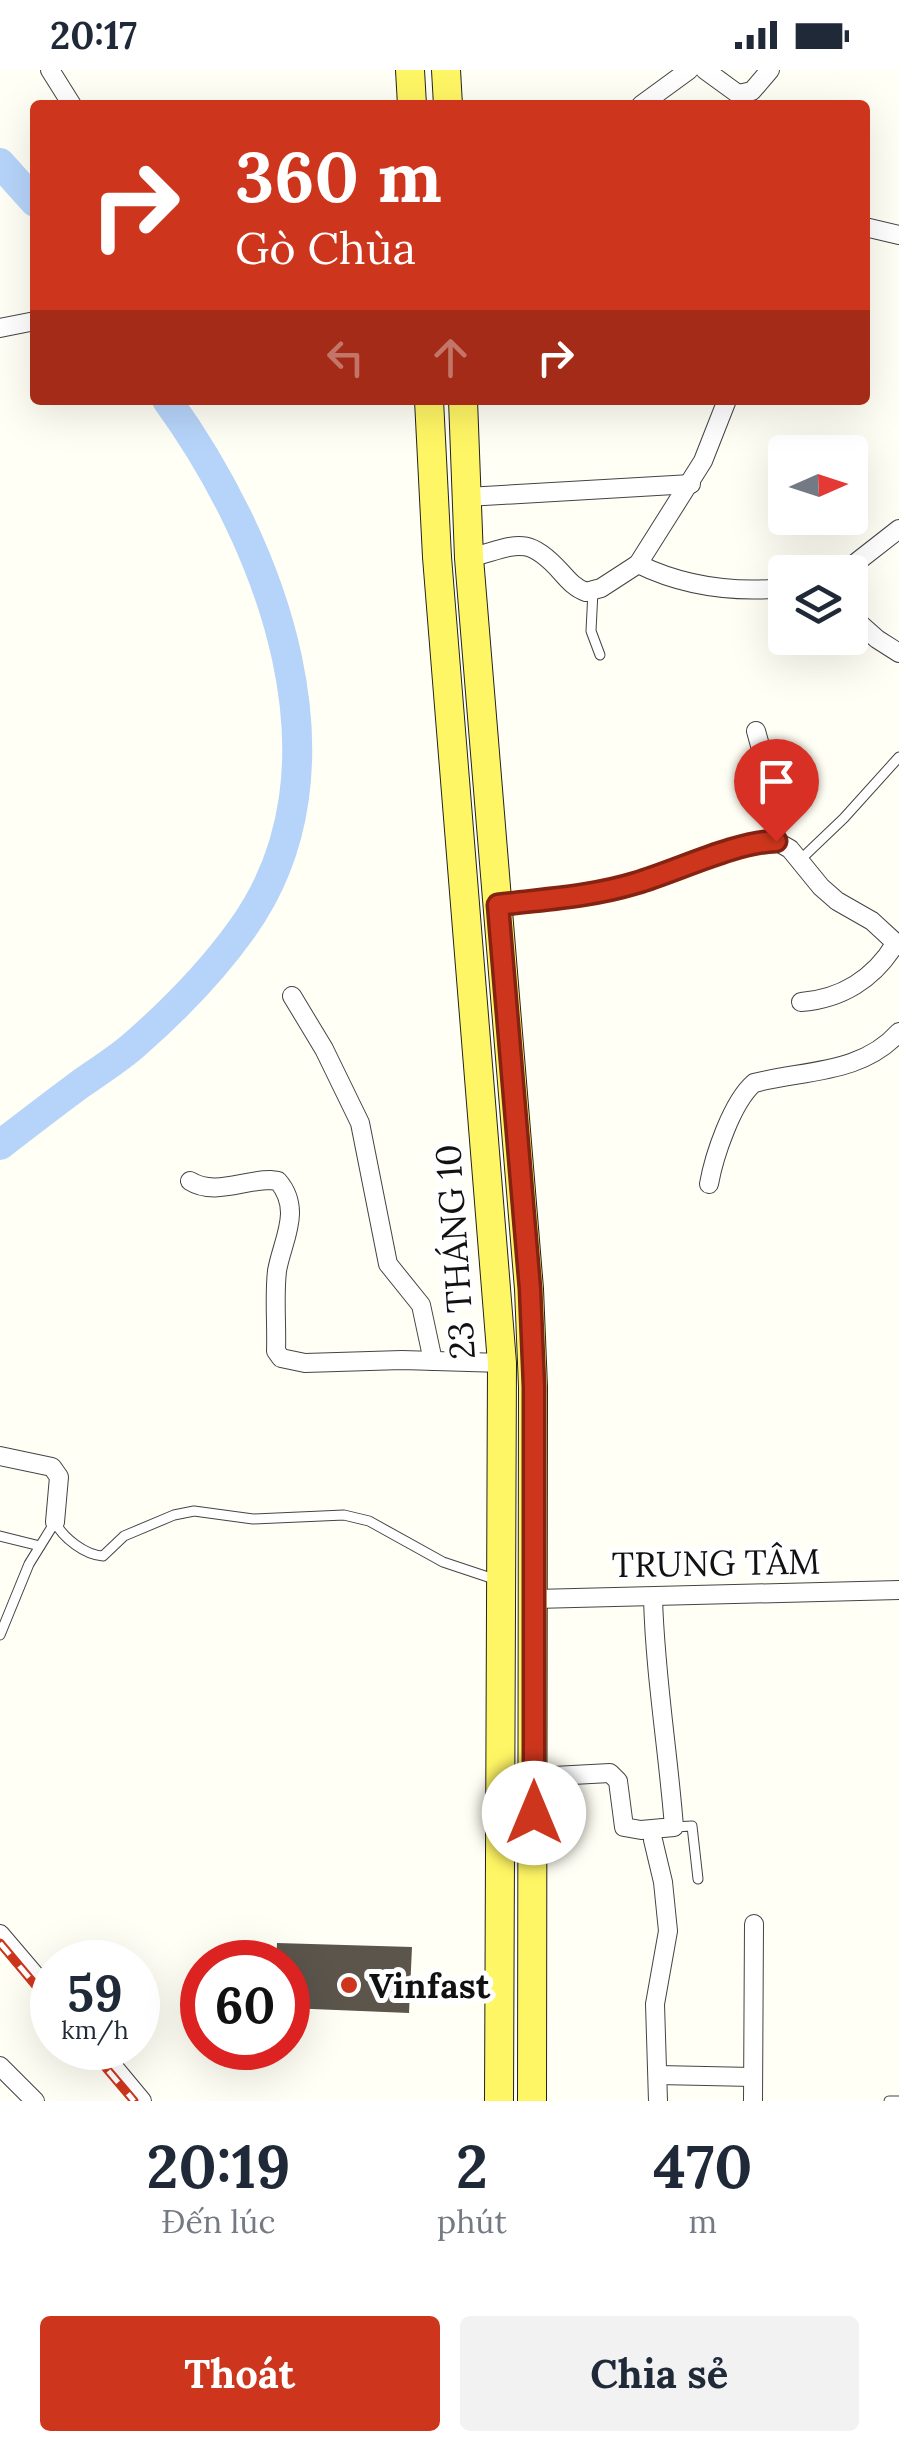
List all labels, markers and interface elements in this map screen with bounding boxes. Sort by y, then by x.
text: 20:17 [50,11,137,59]
text: 360 m [235,132,442,221]
icon: right [70,140,200,270]
text: Gò Chùa [235,219,416,276]
icon: left [318,330,373,385]
icon: ahead [423,330,478,385]
icon: right [528,330,583,385]
north arrow [768,435,868,535]
map controls [768,435,868,655]
button: layers [768,555,868,655]
pin [734,739,819,842]
icon: arrive [749,754,804,809]
street label: 23 THÁNG 10 [425,1143,485,1361]
street label: TRUNG TÂM [611,1539,821,1587]
position arrow [482,1761,586,1865]
speed limit sign: 60 [180,1940,310,2070]
text: 59 [67,1961,123,2025]
place label: Vinfast [369,1963,491,2008]
marker: Vinfast [338,1974,360,1996]
text: km/h [61,2014,129,2046]
text: 20:19 [147,2128,291,2204]
text: 2 [456,2128,488,2204]
text: 470 [653,2128,752,2204]
text: Đến lúc [162,2201,275,2242]
text: phút [437,2201,507,2242]
text: m [689,2201,717,2242]
button: Thoát [40,2316,440,2431]
button: Chia sẻ [460,2316,859,2431]

